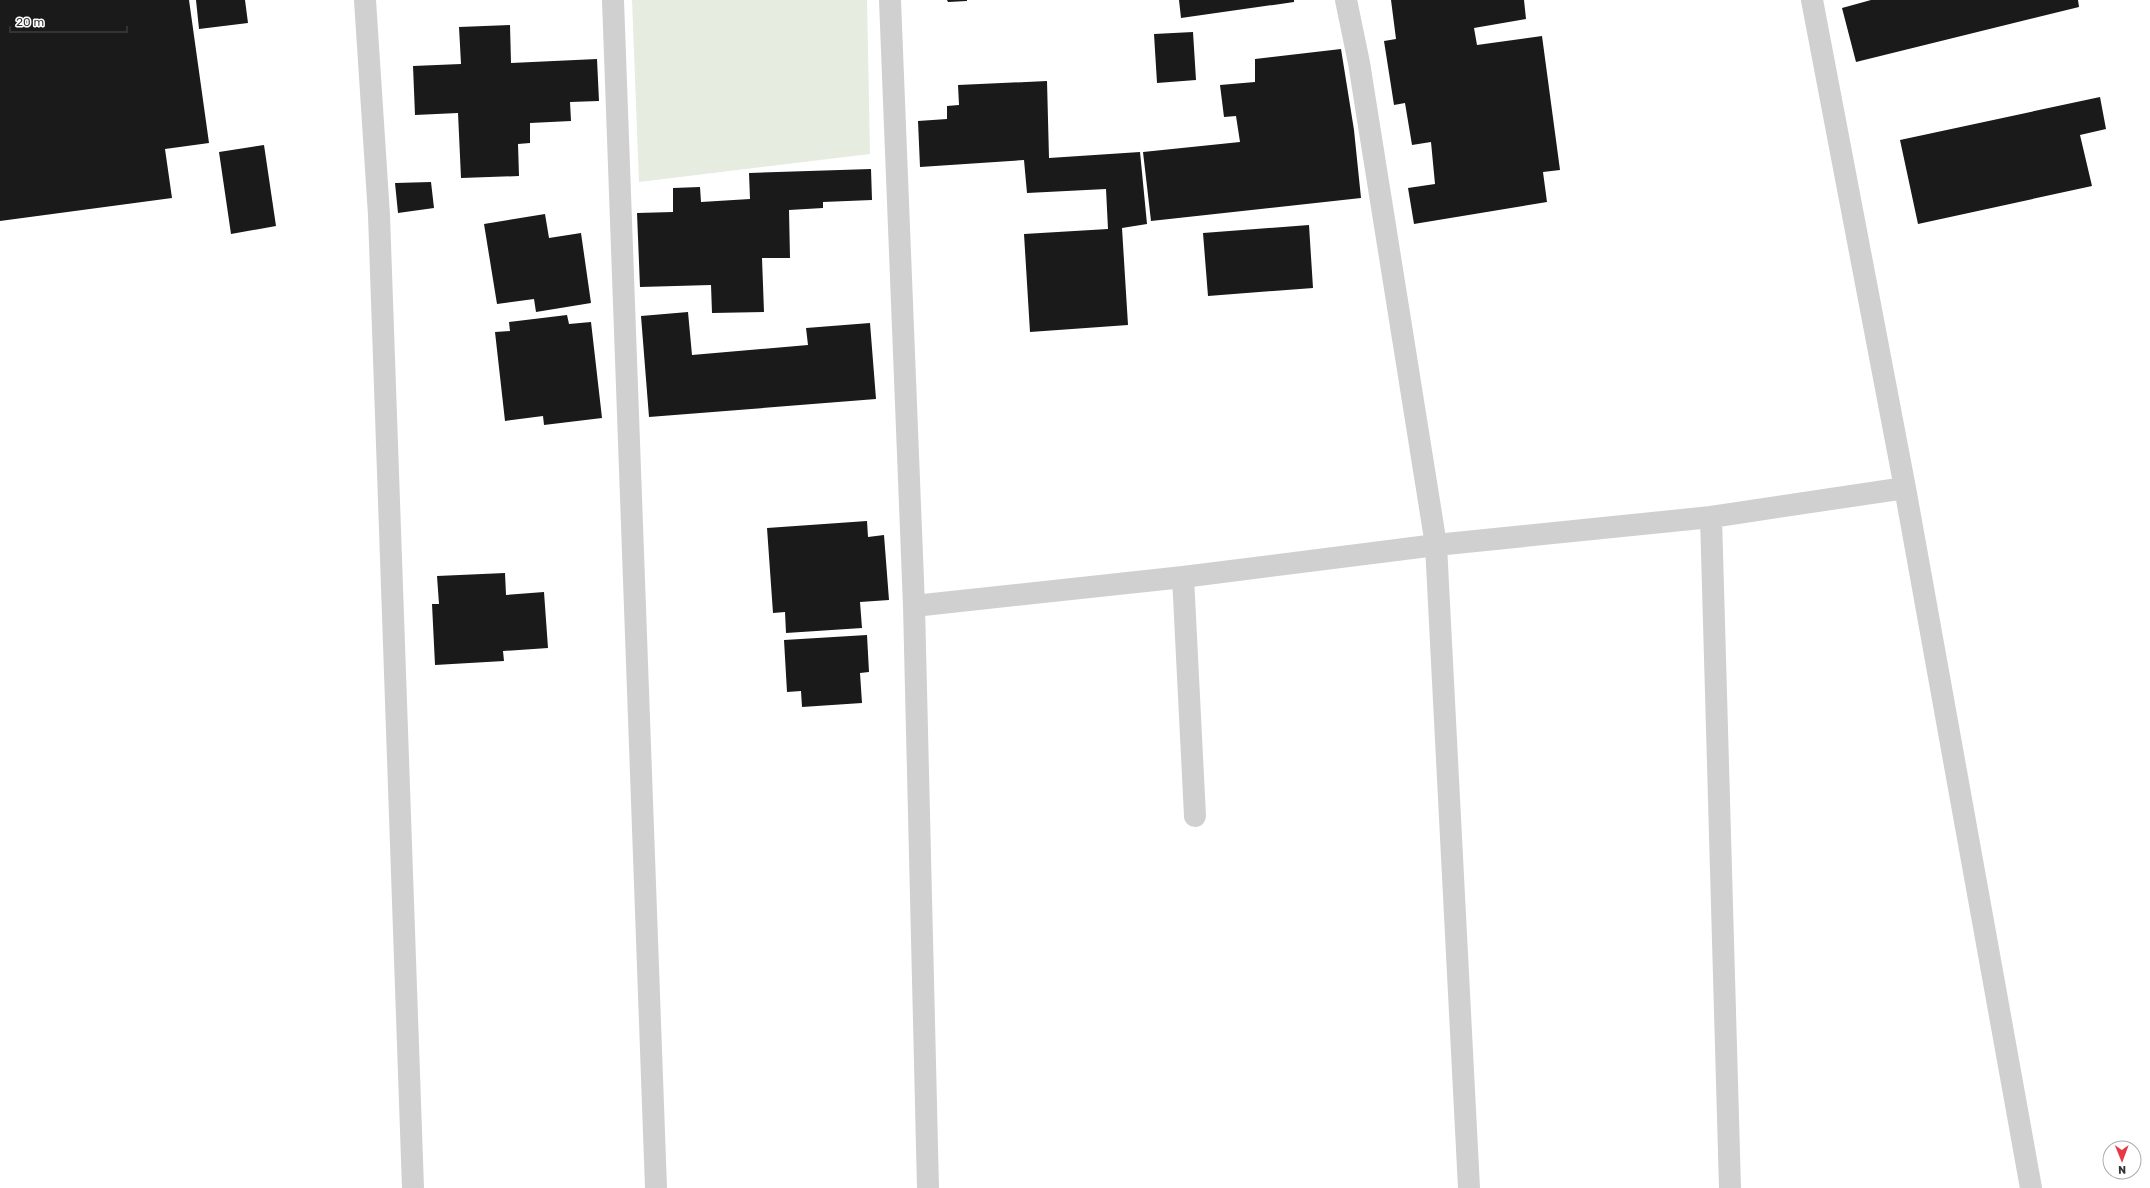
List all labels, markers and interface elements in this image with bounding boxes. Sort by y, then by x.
scale bar [10,8,127,34]
text: 20 m [16,15,44,29]
north arrow [2102,1140,2142,1180]
text: N [2118,1163,2126,1176]

